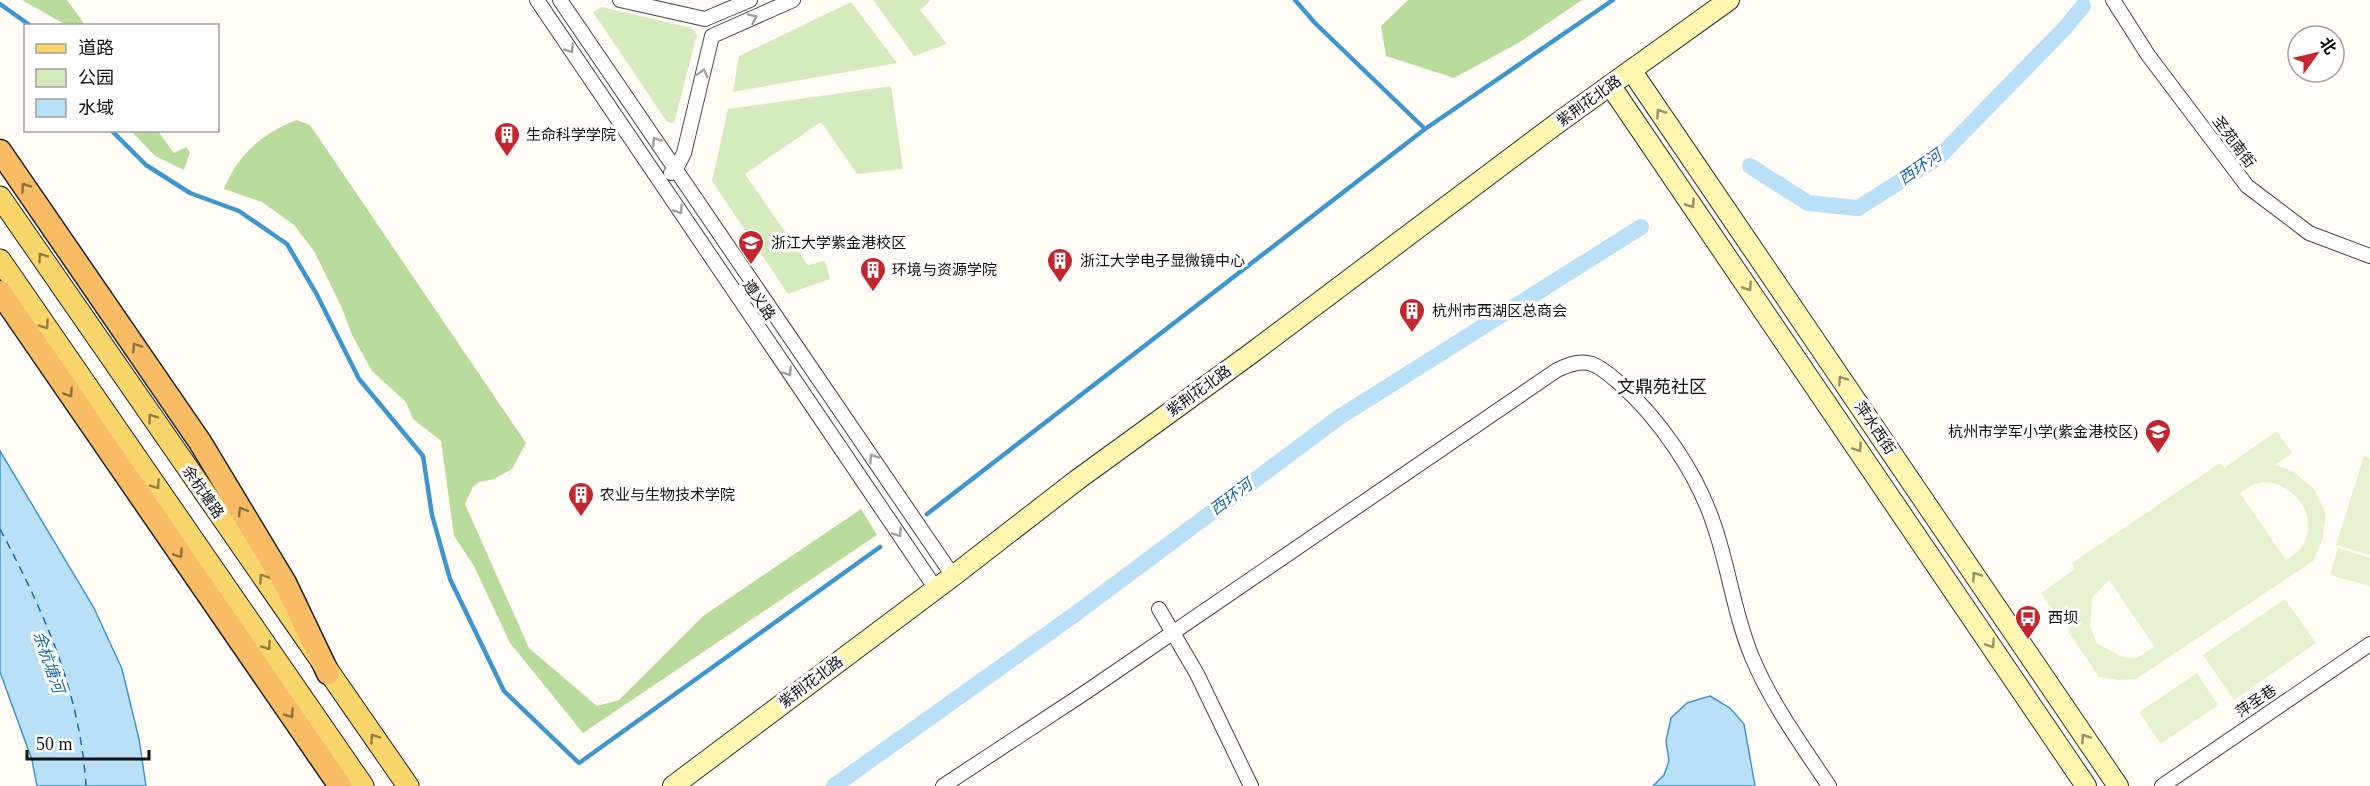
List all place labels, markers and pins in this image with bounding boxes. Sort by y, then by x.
building icon: 生命科学学院 [492,120,522,158]
place label: 生命科学学院 [526,127,616,143]
school or university icon: 浙江大学紫金港校区 [736,228,766,266]
place label: 浙江大学紫金港校区 [771,234,906,251]
building icon: 浙江大学电子显微镜中心 [1045,246,1075,284]
place label: 浙江大学电子显微镜中心 [1080,253,1245,269]
building icon: 环境与资源学院 [858,255,888,293]
place label: 环境与资源学院 [892,261,997,278]
building icon: 杭州市西湖区总商会 [1397,296,1427,334]
place label: 杭州市西湖区总商会 [1432,302,1567,319]
school or university icon: 杭州市学军小学(紫金港校区) [2143,417,2173,455]
place label: 杭州市学军小学(紫金港校区) [1948,423,2138,441]
building icon: 农业与生物技术学院 [566,480,596,518]
place label: 农业与生物技术学院 [600,487,735,503]
bus stop icon: 西坝 [2013,603,2043,641]
place label: 西坝 [2048,610,2078,626]

